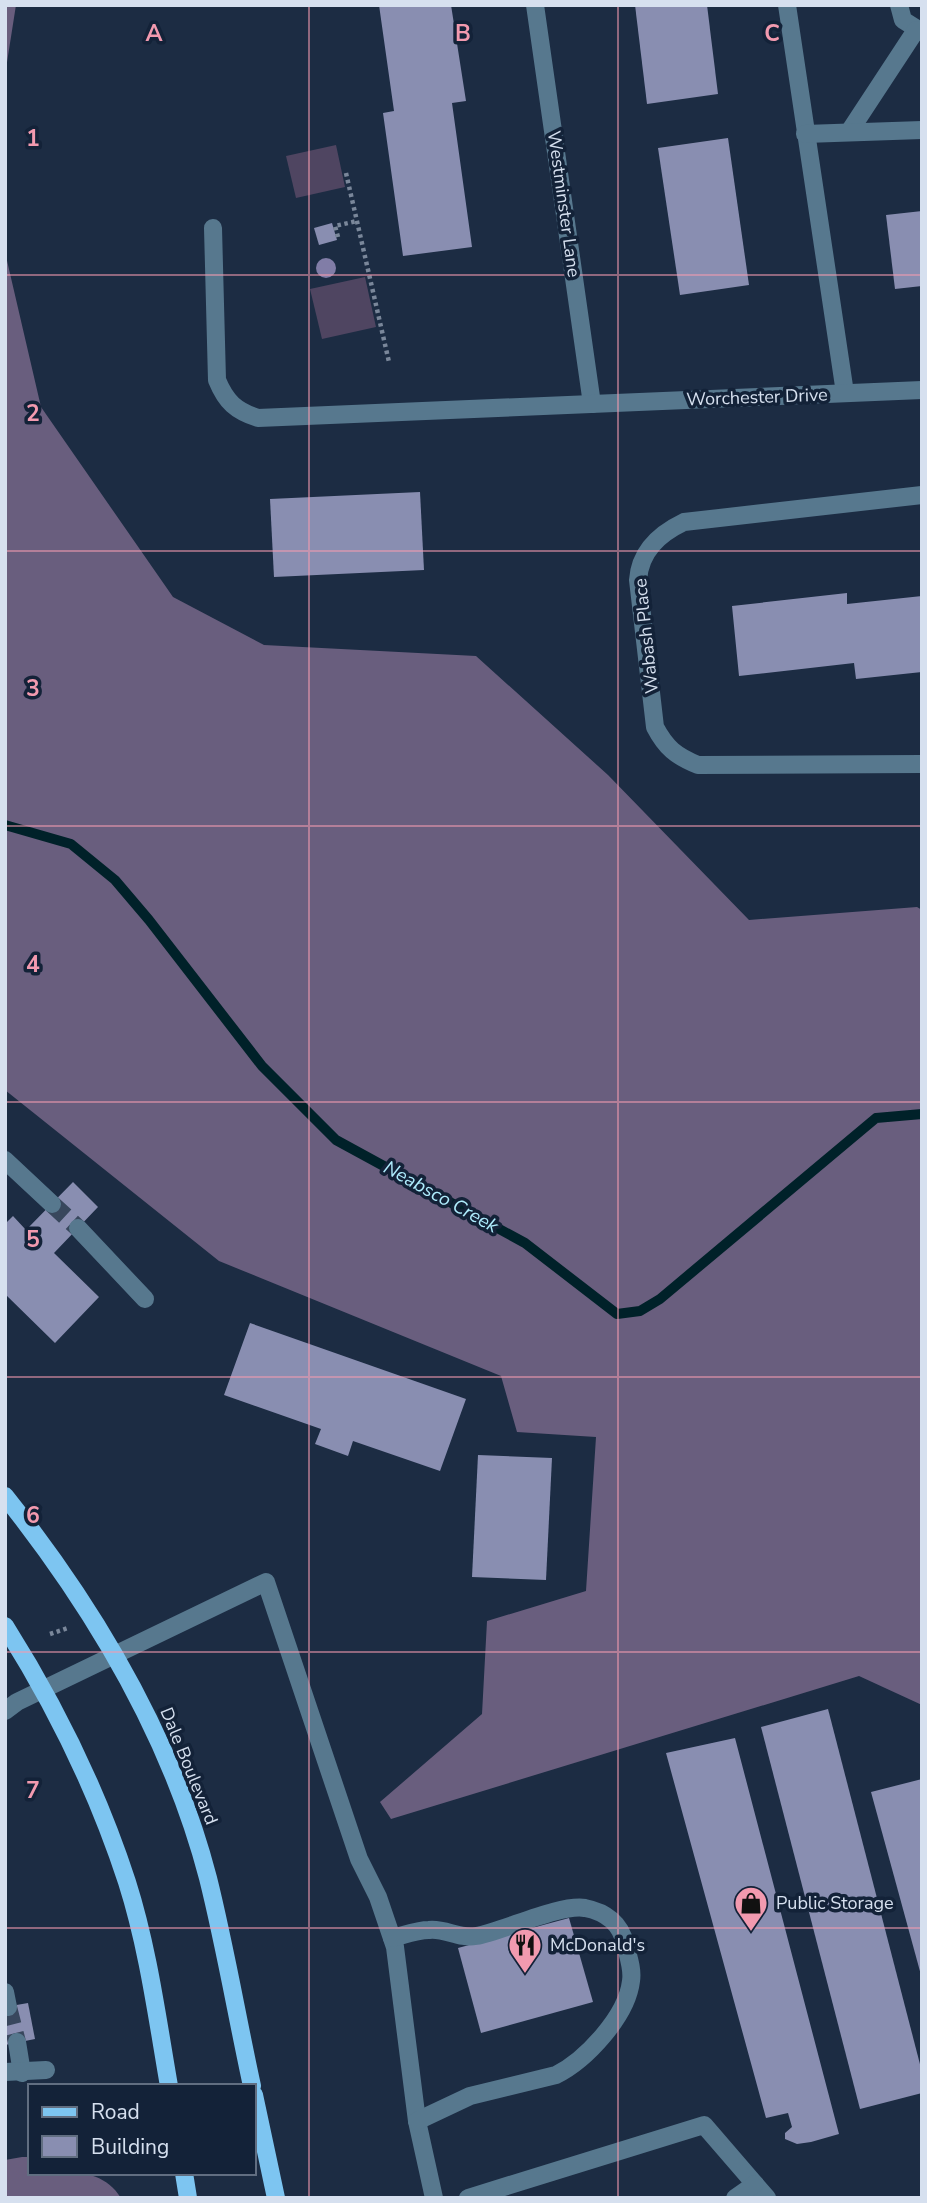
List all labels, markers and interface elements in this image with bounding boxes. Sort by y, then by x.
text: A [145,18,163,49]
text: B [455,18,471,49]
text: C [764,18,780,49]
text: 1 [26,123,40,154]
street label: Westminster Lane [542,129,586,279]
street label: Worchester Drive [686,383,828,411]
text: 2 [26,398,40,429]
street label: Wabash Place [628,577,664,695]
text: 3 [26,673,40,704]
text: 4 [26,949,40,980]
water label: Neabsco Creek [379,1155,504,1240]
text: 5 [26,1224,40,1255]
text: 6 [26,1500,40,1531]
street label: Dale Boulevard [155,1704,223,1828]
text: 7 [26,1775,40,1806]
shop icon: Public Storage [732,1884,770,1933]
place label: Public Storage [776,1891,894,1915]
restaurant icon: McDonald's [506,1926,544,1975]
place label: McDonald's [550,1933,645,1957]
legend [28,2084,256,2175]
text: Road [91,2098,140,2126]
text: Building [91,2133,169,2161]

